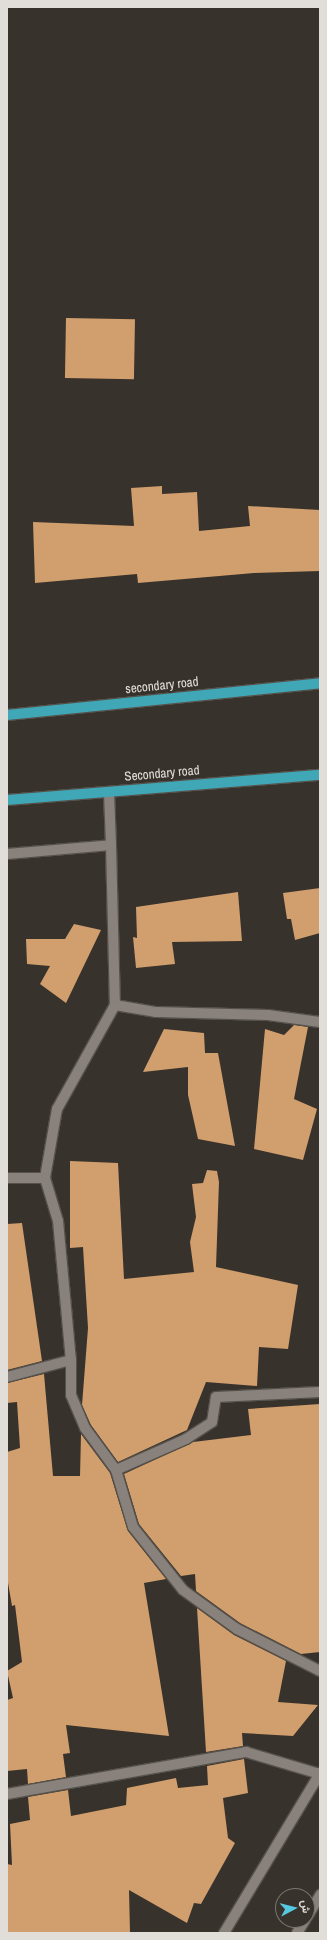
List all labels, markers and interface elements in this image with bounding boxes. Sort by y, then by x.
street label: secondary road [125,674,199,698]
street label: Secondary road [124,763,200,785]
north arrow [275,1888,315,1928]
text: ش [298,1899,314,1914]

